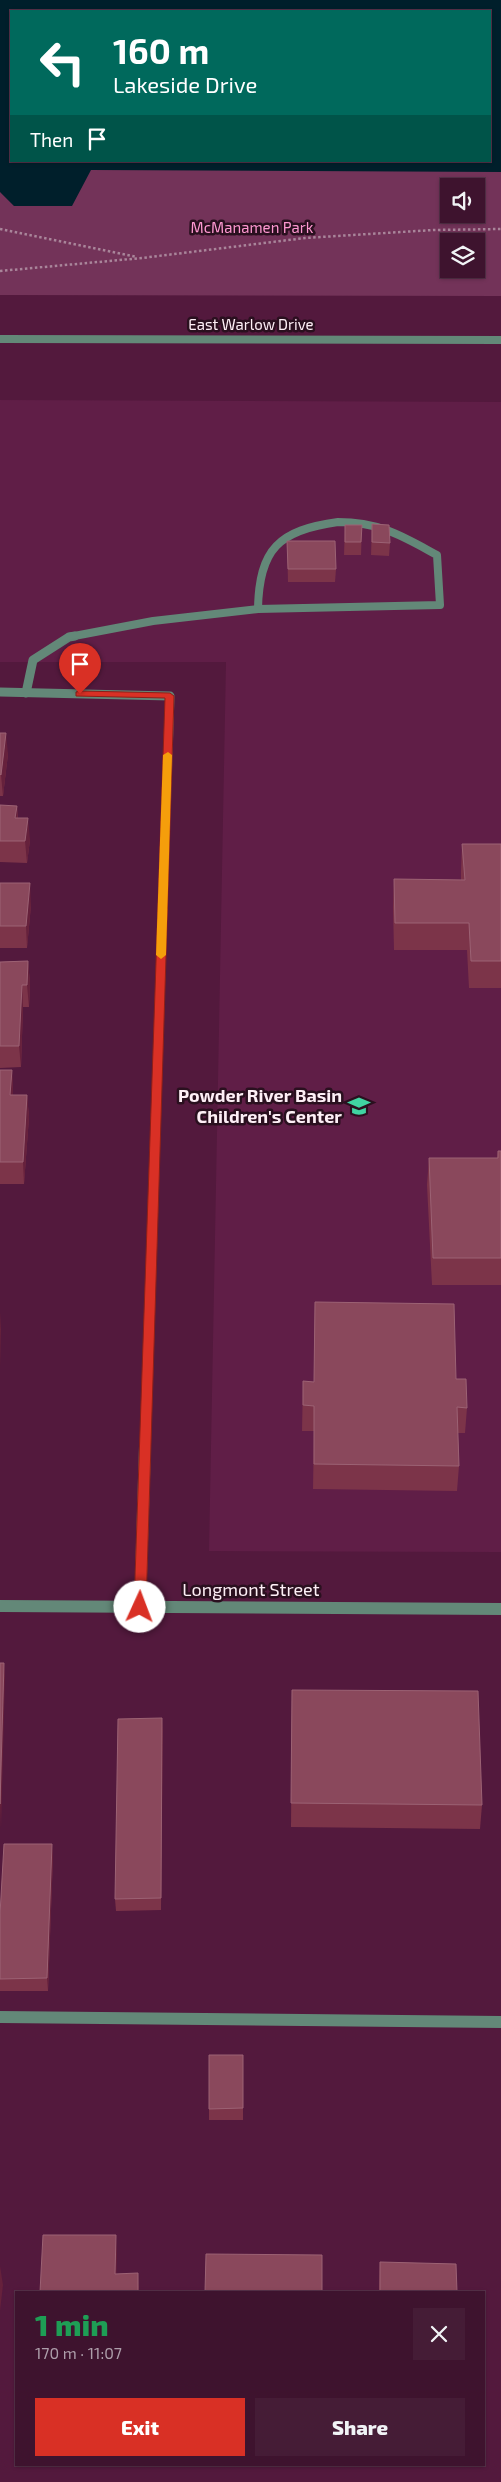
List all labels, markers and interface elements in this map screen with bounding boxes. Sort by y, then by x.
text: 160 m [113,29,209,71]
icon: left [30,30,95,95]
text: Lakeside Drive [113,71,257,97]
icon: arrive [83,125,111,153]
text: Then [30,128,73,151]
map controls [440,178,485,278]
button: sound [440,178,485,223]
park label: McManamen Park [191,218,314,236]
button: layers [440,233,485,278]
street label: East Warlow Drive [188,315,314,333]
pin [59,643,101,694]
icon: arrive [66,650,94,678]
place label: Powder River Basin Children's Center [178,1084,342,1127]
school or university icon: Powder River Basin Children's Center [346,1093,372,1119]
street label: Longmont Street [182,1578,320,1600]
position arrow [113,1580,165,1632]
text: 1 min [35,2306,109,2342]
button: close [413,2308,465,2360]
text: 170 m · 11:07 [35,2343,122,2362]
button: Exit [35,2398,245,2456]
button: Share [255,2398,465,2456]

